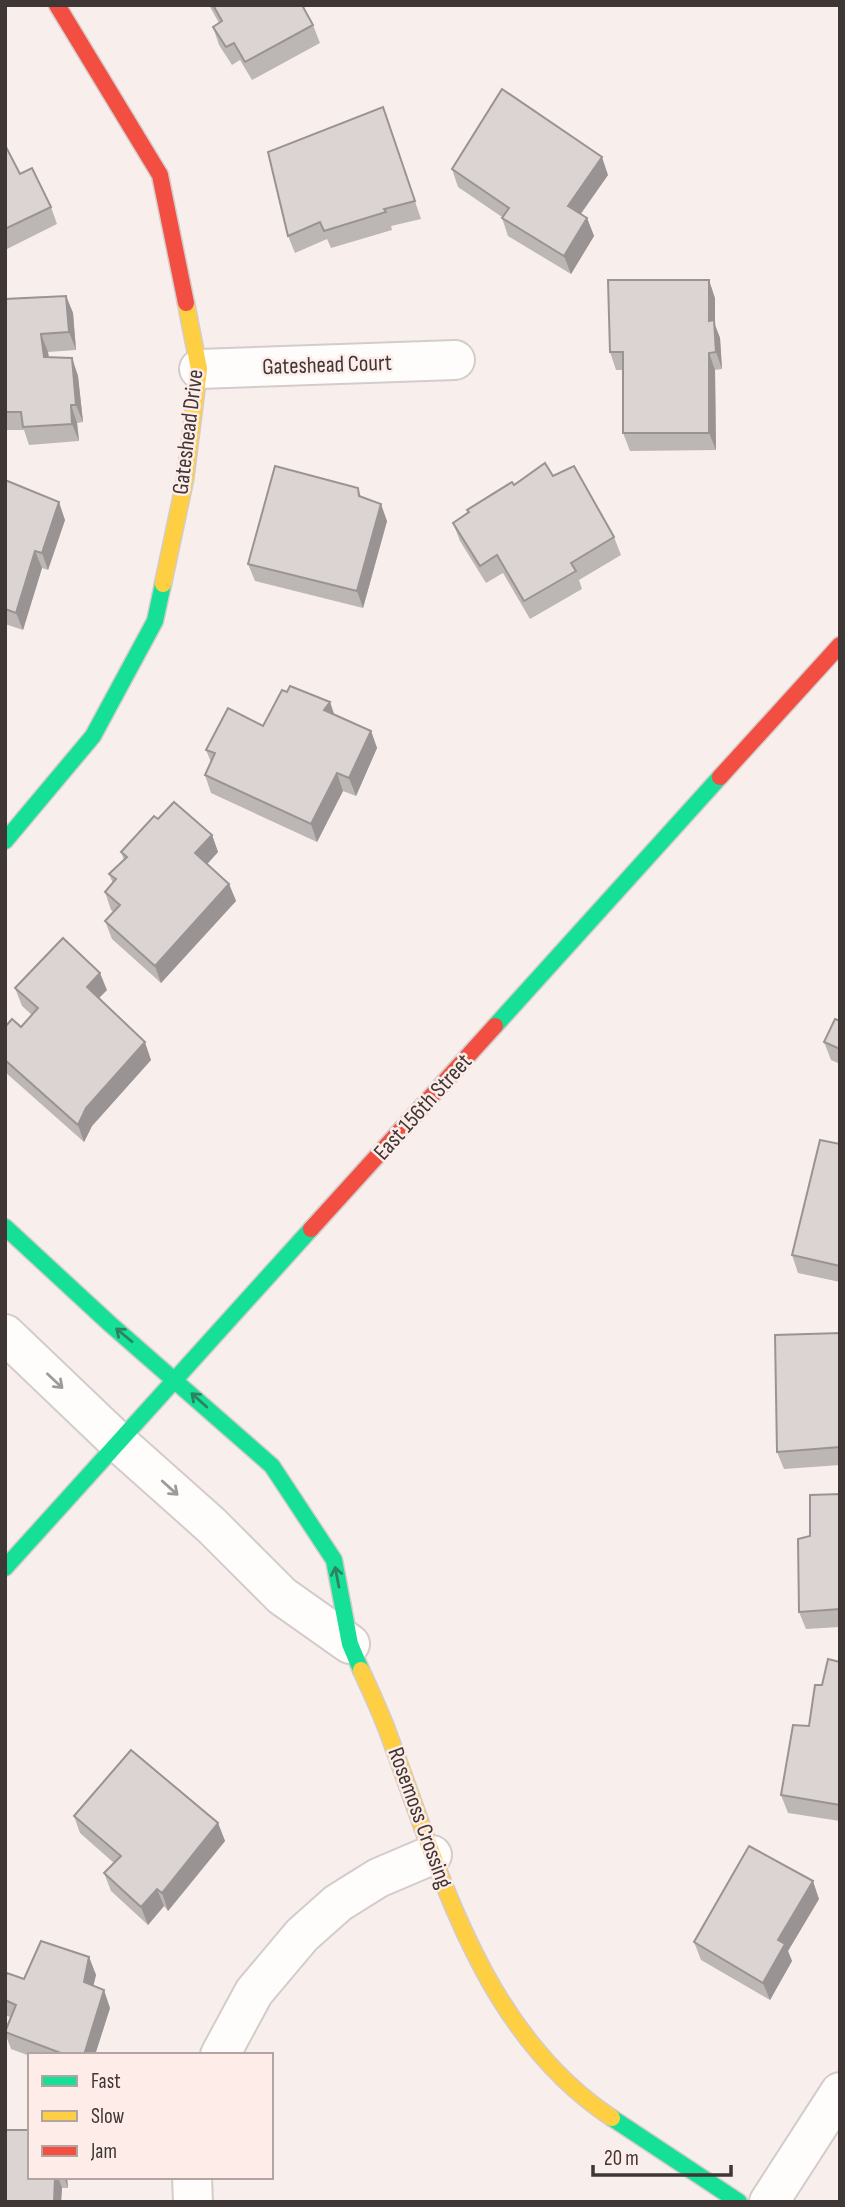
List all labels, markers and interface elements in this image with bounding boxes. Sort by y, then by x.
street label: Gateshead Court [262,349,392,381]
street label: Gateshead Drive [166,368,210,496]
street label: East 156th Street [368,1048,478,1166]
one-way arrow [115,1328,133,1343]
one-way arrow [46,1372,63,1389]
one-way arrow [191,1392,208,1409]
one-way arrow [161,1480,179,1496]
one-way arrow [330,1566,343,1589]
street label: Rosemoss Crossing [382,1744,458,1892]
legend [28,2053,273,2179]
text: Fast [91,2069,121,2094]
text: Slow [91,2104,125,2129]
scale bar [593,2134,731,2178]
text: Jam [90,2139,117,2164]
text: 20 m [604,2146,639,2171]

